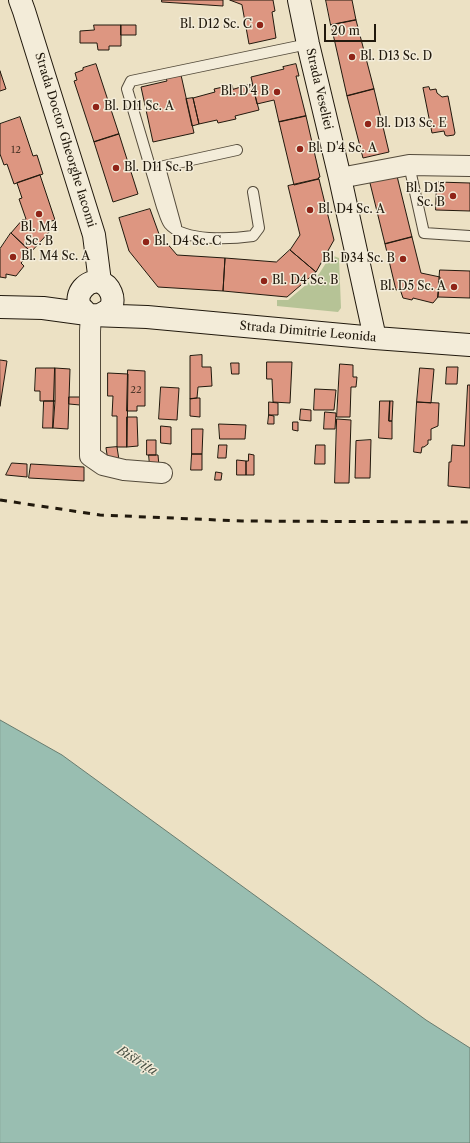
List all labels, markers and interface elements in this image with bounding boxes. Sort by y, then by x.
scale bar [326,16,378,42]
place label: Bl. D12 Sc. C [180,18,252,32]
marker: Bl. D12 Sc. C [255,20,265,30]
text: 20 m [331,23,360,38]
street label: Strada Veseliei [303,47,335,131]
place label: Bl. D13 Sc. D [360,50,432,64]
street label: Strada Doctor Gheorghe Iacomi [31,51,99,229]
marker: Bl. D13 Sc. D [347,52,357,62]
place label: Bl. D'4 B [221,85,269,99]
marker: Bl. D'4 B [272,87,282,97]
place label: Bl. D11 Sc. A [104,100,174,114]
marker: Bl. D11 Sc. A [91,102,101,112]
place label: Bl. D13 Sc. E [376,117,447,131]
marker: Bl. D13 Sc. E [363,119,373,129]
place label: Bl. D'4 Sc. A [308,142,377,156]
house number: 12 [11,144,21,156]
marker: Bl. D'4 Sc. A [295,144,305,154]
place label: Bl. D11 Sc. B [124,161,193,175]
marker: Bl. D11 Sc. B [111,163,121,173]
place label: Bl. D15 Sc. B [406,182,445,210]
marker: Bl. D15 Sc. B [448,191,458,201]
place label: Bl. D4 Sc. A [318,203,385,217]
marker: Bl. D4 Sc. A [305,205,315,215]
marker: Bl. M4 Sc. B [34,209,44,219]
place label: Bl. M4 Sc. B [20,221,58,249]
place label: Bl. D4 Sc. C [154,235,221,249]
marker: Bl. D4 Sc. C [141,237,151,247]
place label: Bl. M4 Sc. A [21,250,90,264]
marker: Bl. M4 Sc. A [8,252,18,262]
place label: Bl. D34 Sc. B [322,252,395,266]
marker: Bl. D34 Sc. B [398,254,408,264]
place label: Bl. D4 Sc. B [272,274,338,288]
marker: Bl. D4 Sc. B [259,276,269,286]
place label: Bl. D5 Sc. A [380,280,446,294]
marker: Bl. D5 Sc. A [449,282,459,292]
street label: Strada Dimitrie Leonida [239,319,377,345]
house number: 22 [130,384,142,396]
water label: Bistrița [114,1043,160,1079]

